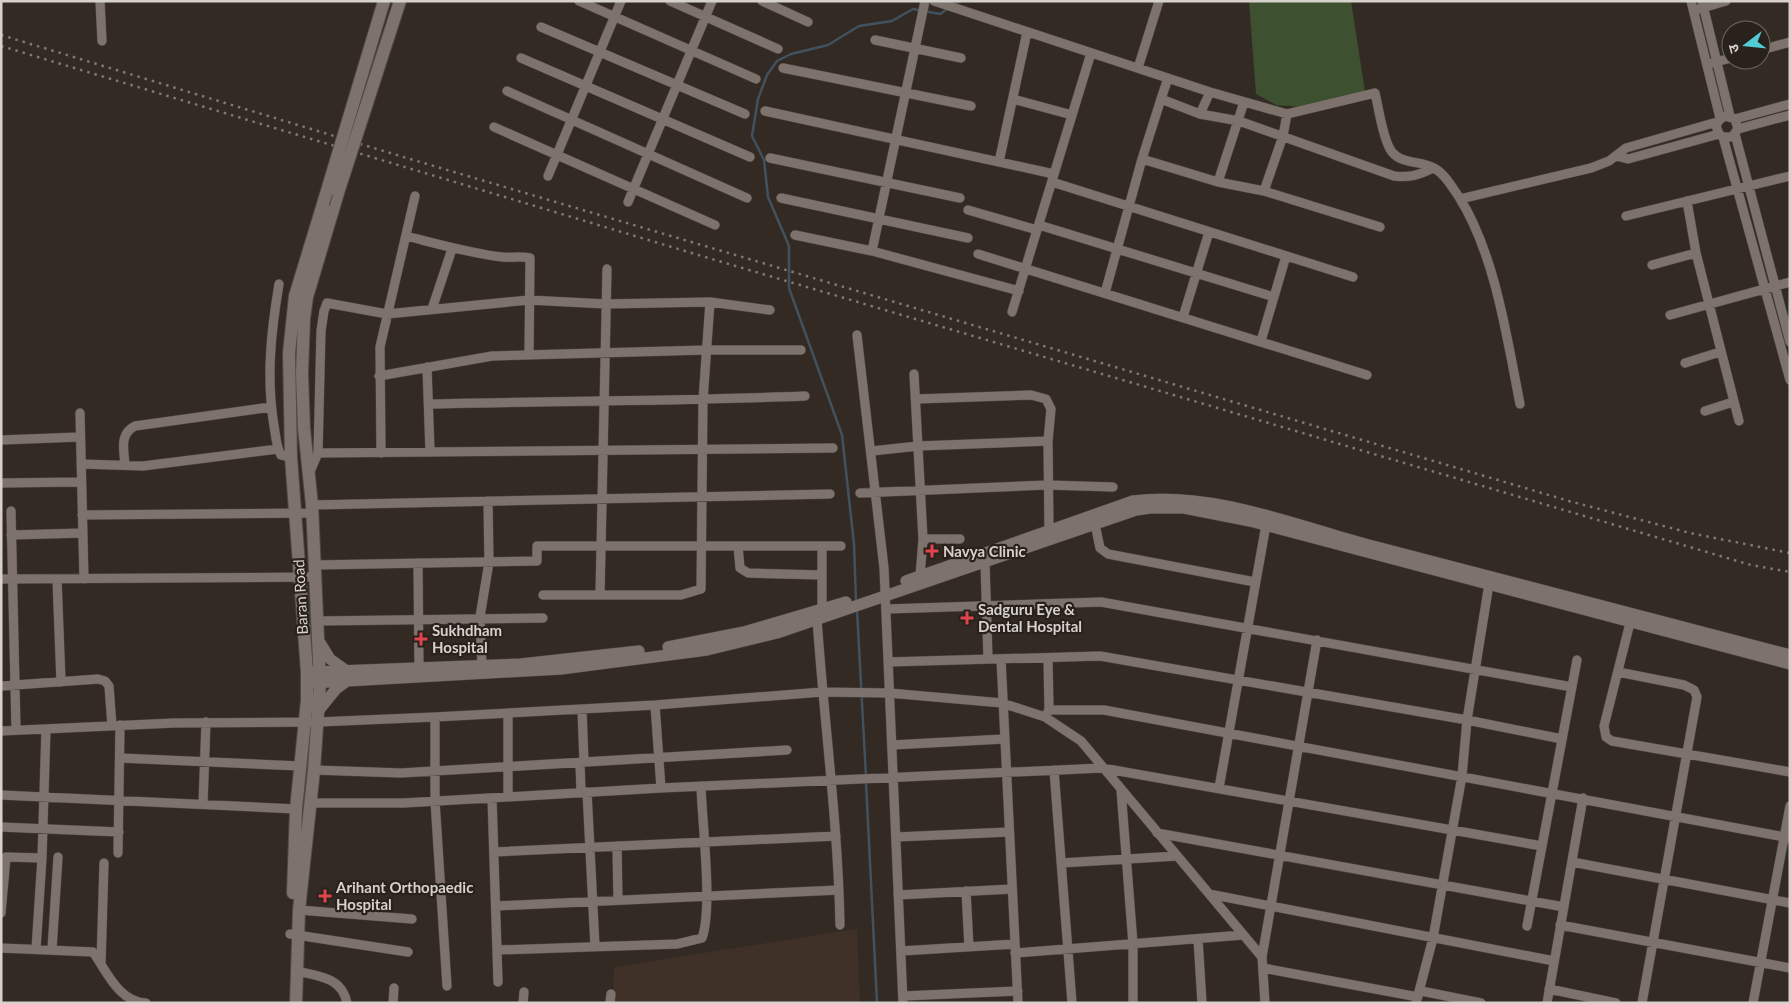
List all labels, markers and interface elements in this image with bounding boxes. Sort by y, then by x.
north arrow [1721,20,1771,70]
text: उ [1724,42,1742,55]
place label: Navya Clinic [943,542,1026,560]
marker: Navya Clinic [925,544,939,558]
street label: Baran Road [289,559,311,635]
place label: Sadguru Eye & Dental Hospital [978,600,1082,635]
marker: Sadguru Eye & Dental Hospital [960,611,974,625]
place label: Sukhdham Hospital [432,621,502,656]
marker: Sukhdham Hospital [414,632,428,646]
place label: Arihant Orthopaedic Hospital [335,878,473,913]
marker: Arihant Orthopaedic Hospital [318,889,332,903]

